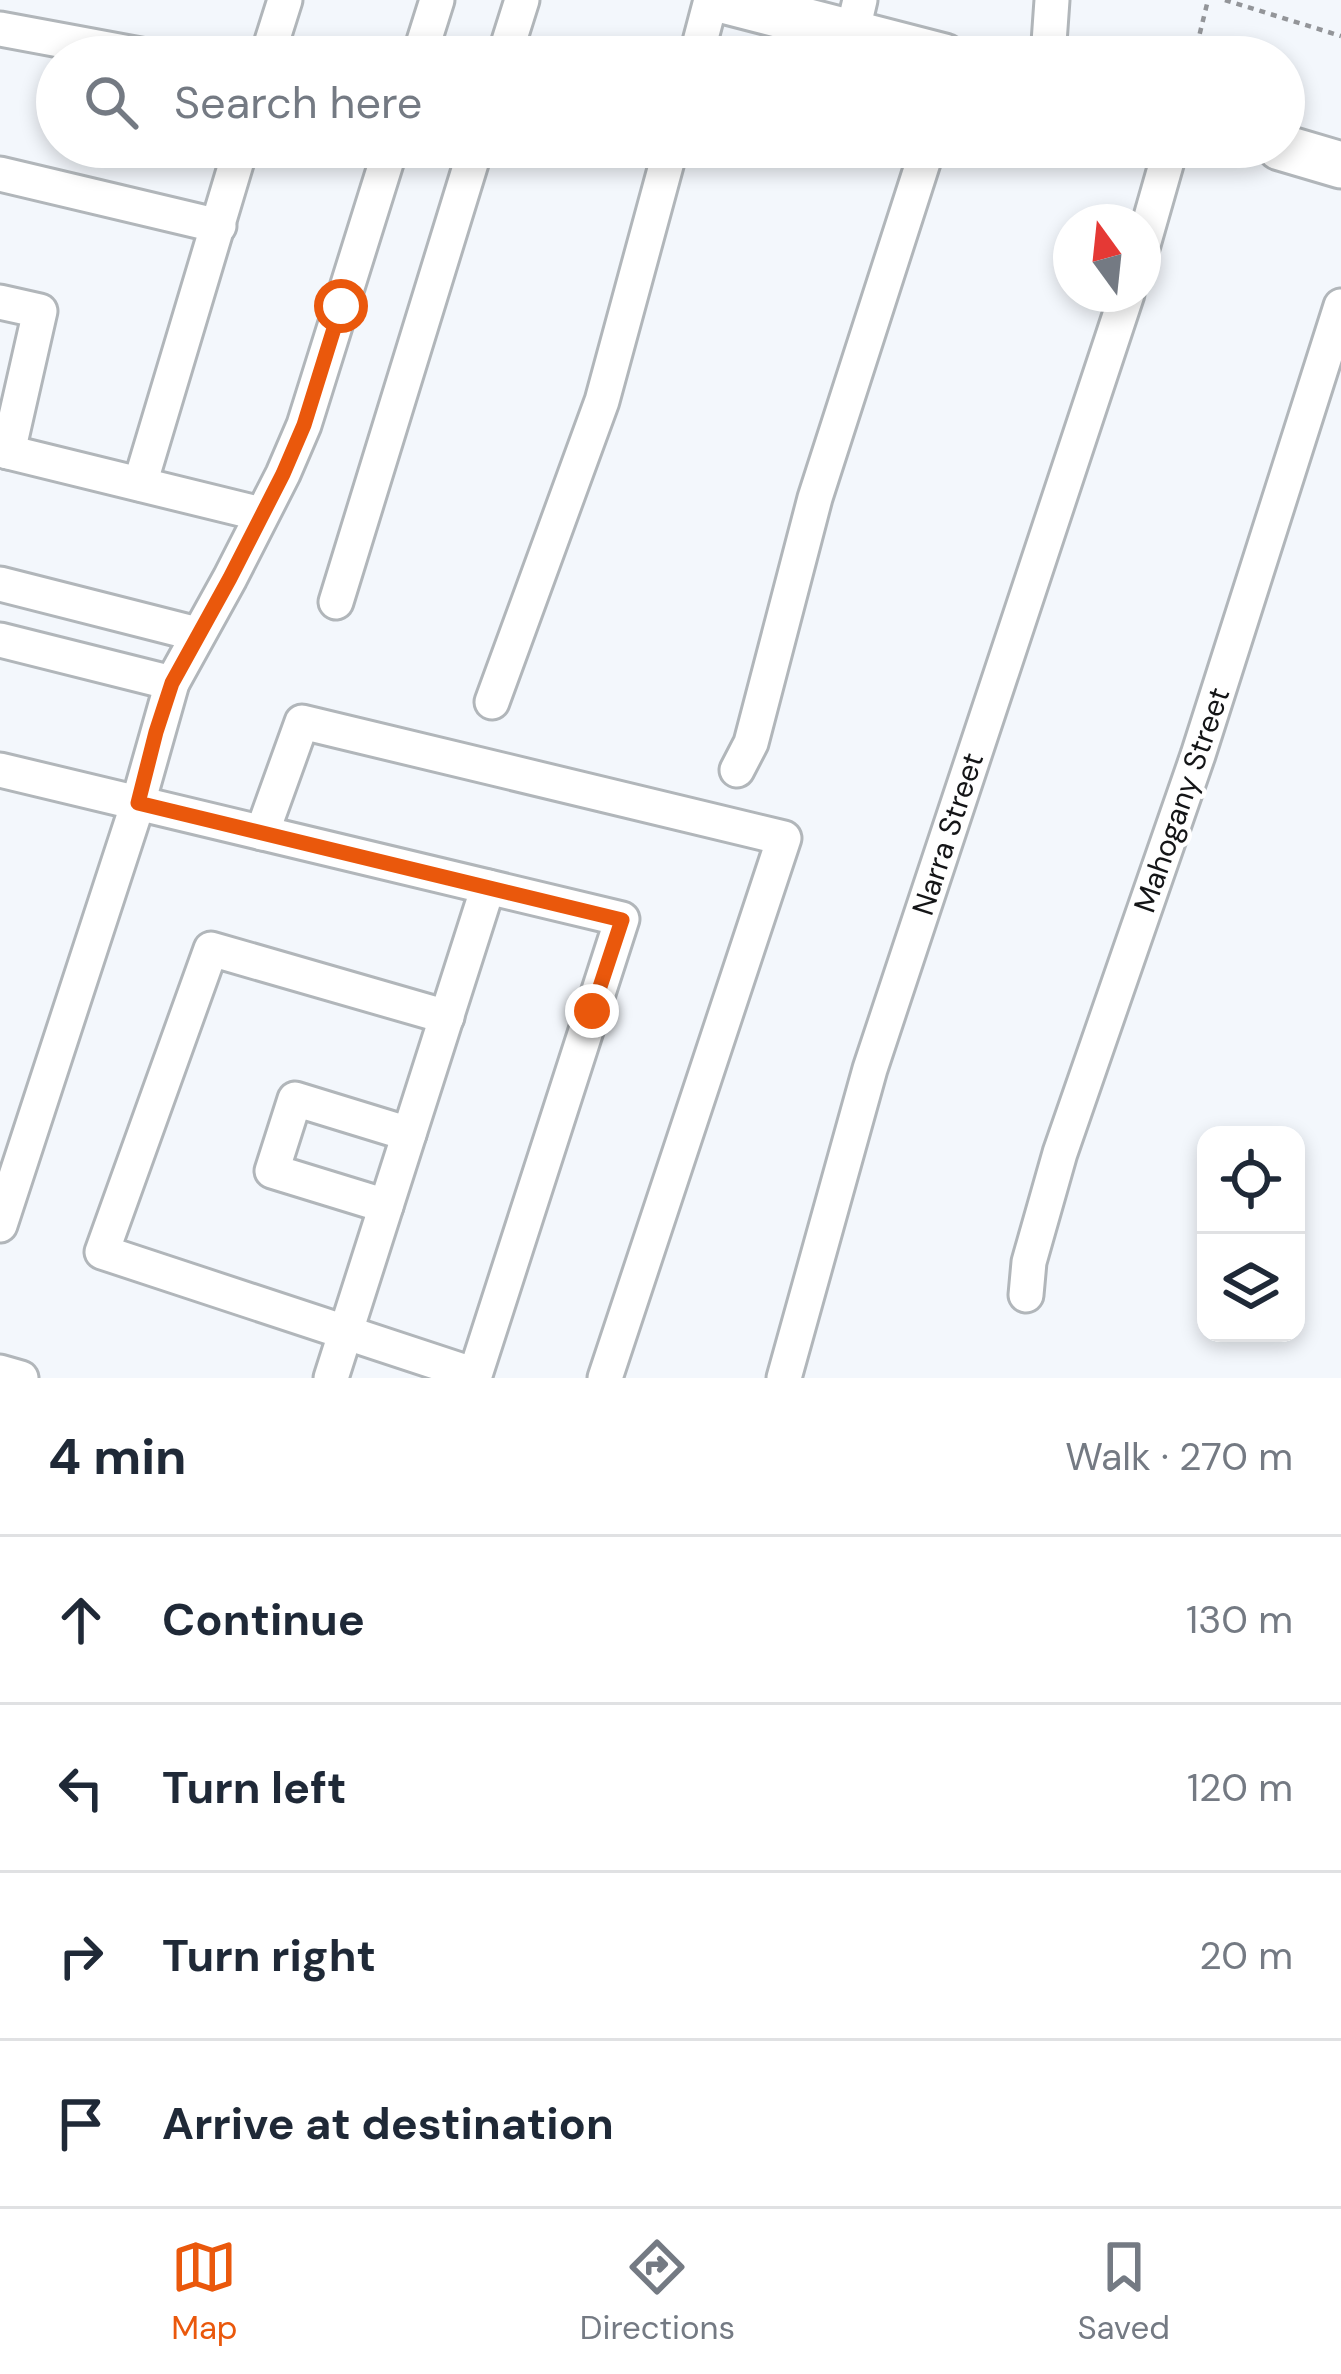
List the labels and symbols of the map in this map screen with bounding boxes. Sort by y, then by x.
north arrow [1053,204,1161,312]
route start [314,279,368,333]
street label: Mahogany Street [1125,682,1238,918]
street label: Narra Street [903,748,992,920]
route end [565,984,619,1038]

